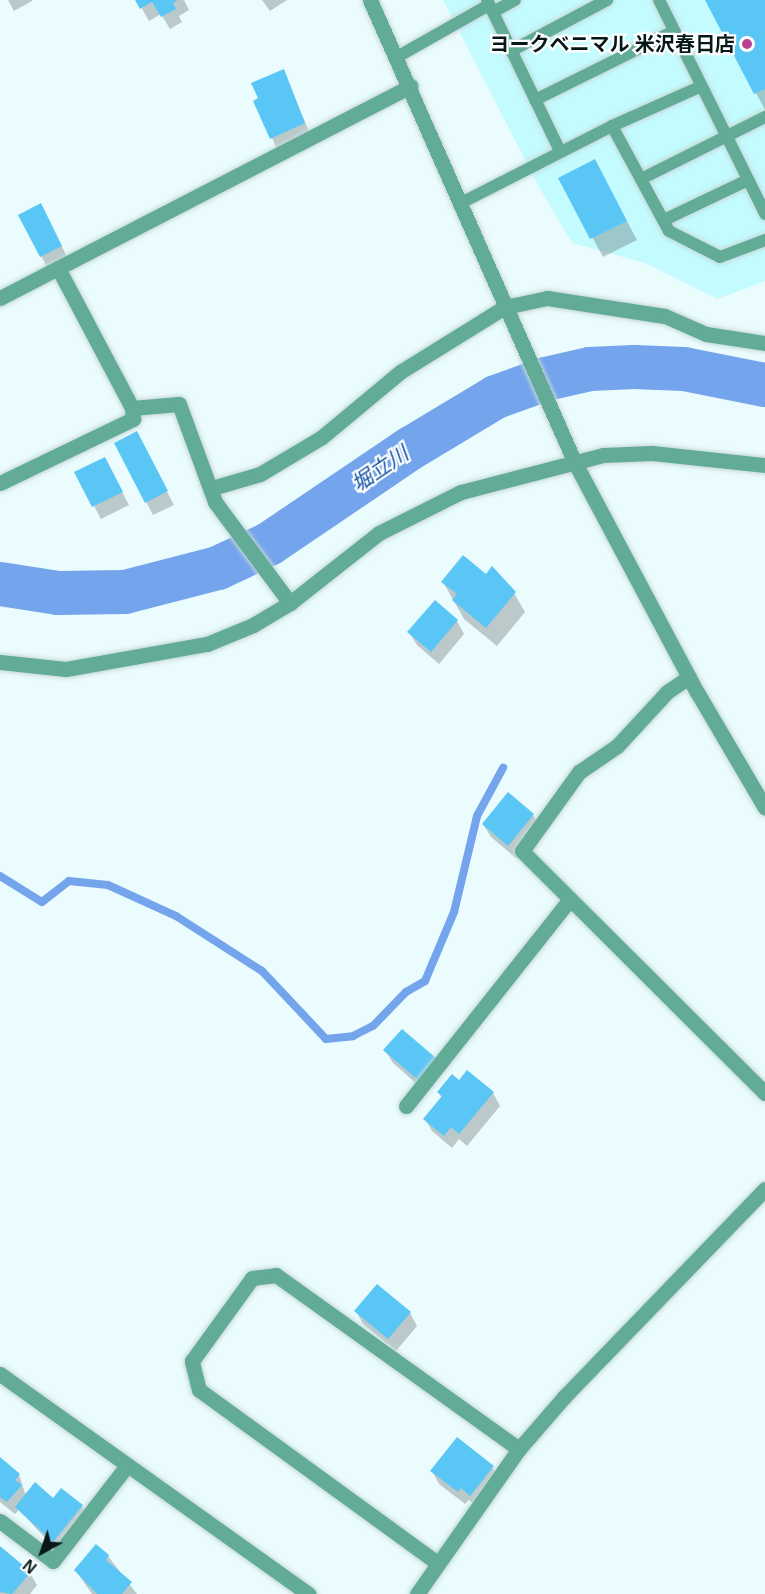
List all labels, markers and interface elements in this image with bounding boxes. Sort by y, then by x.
place label: ヨークベニマル 米沢春日店 [489,32,735,56]
marker: ヨークベニマル 米沢春日店 [740,37,754,51]
water label: 堀立川 [347,441,413,497]
north arrow [12,1522,72,1582]
text: N [20,1556,40,1576]

